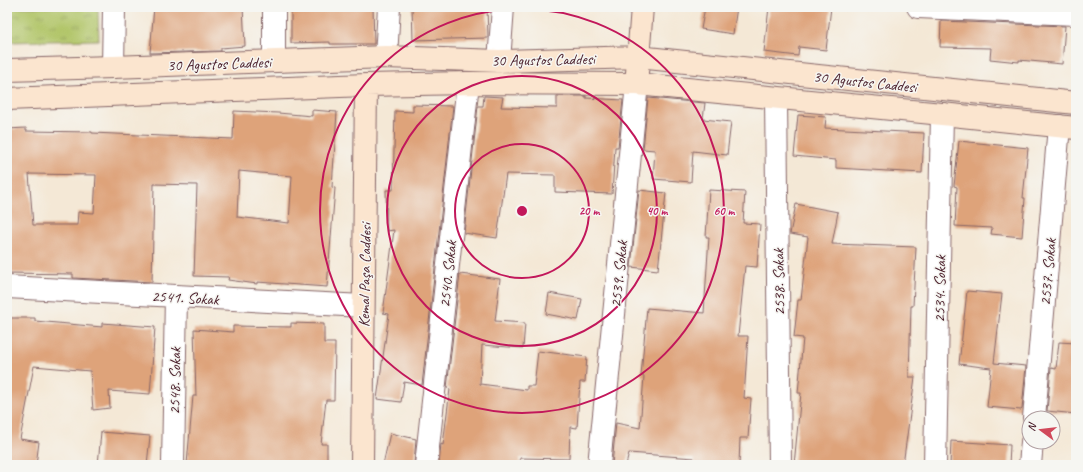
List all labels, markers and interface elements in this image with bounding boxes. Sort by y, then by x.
street label: 30 Agustos Caddesi [491,49,597,71]
street label: 30 Agustos Caddesi [167,52,273,76]
street label: 30 Agustos Caddesi [812,67,920,98]
text: 20 m [579,203,600,219]
text: 40 m [647,203,668,219]
text: 60 m [714,203,736,219]
centre of rings [515,204,529,218]
street label: Kemal Paşa Caddesi [354,221,376,327]
street label: 2537. Sokak [1035,237,1061,306]
street label: 2540. Sokak [435,238,462,309]
street label: 2539. Sokak [606,238,633,309]
street label: 2538. Sokak [768,247,790,316]
street label: 2534. Sokak [929,254,951,323]
street label: 2541. Sokak [151,286,220,310]
street label: 2548. Sokak [164,346,186,415]
north arrow [1021,410,1061,450]
text: N [1024,420,1040,433]

